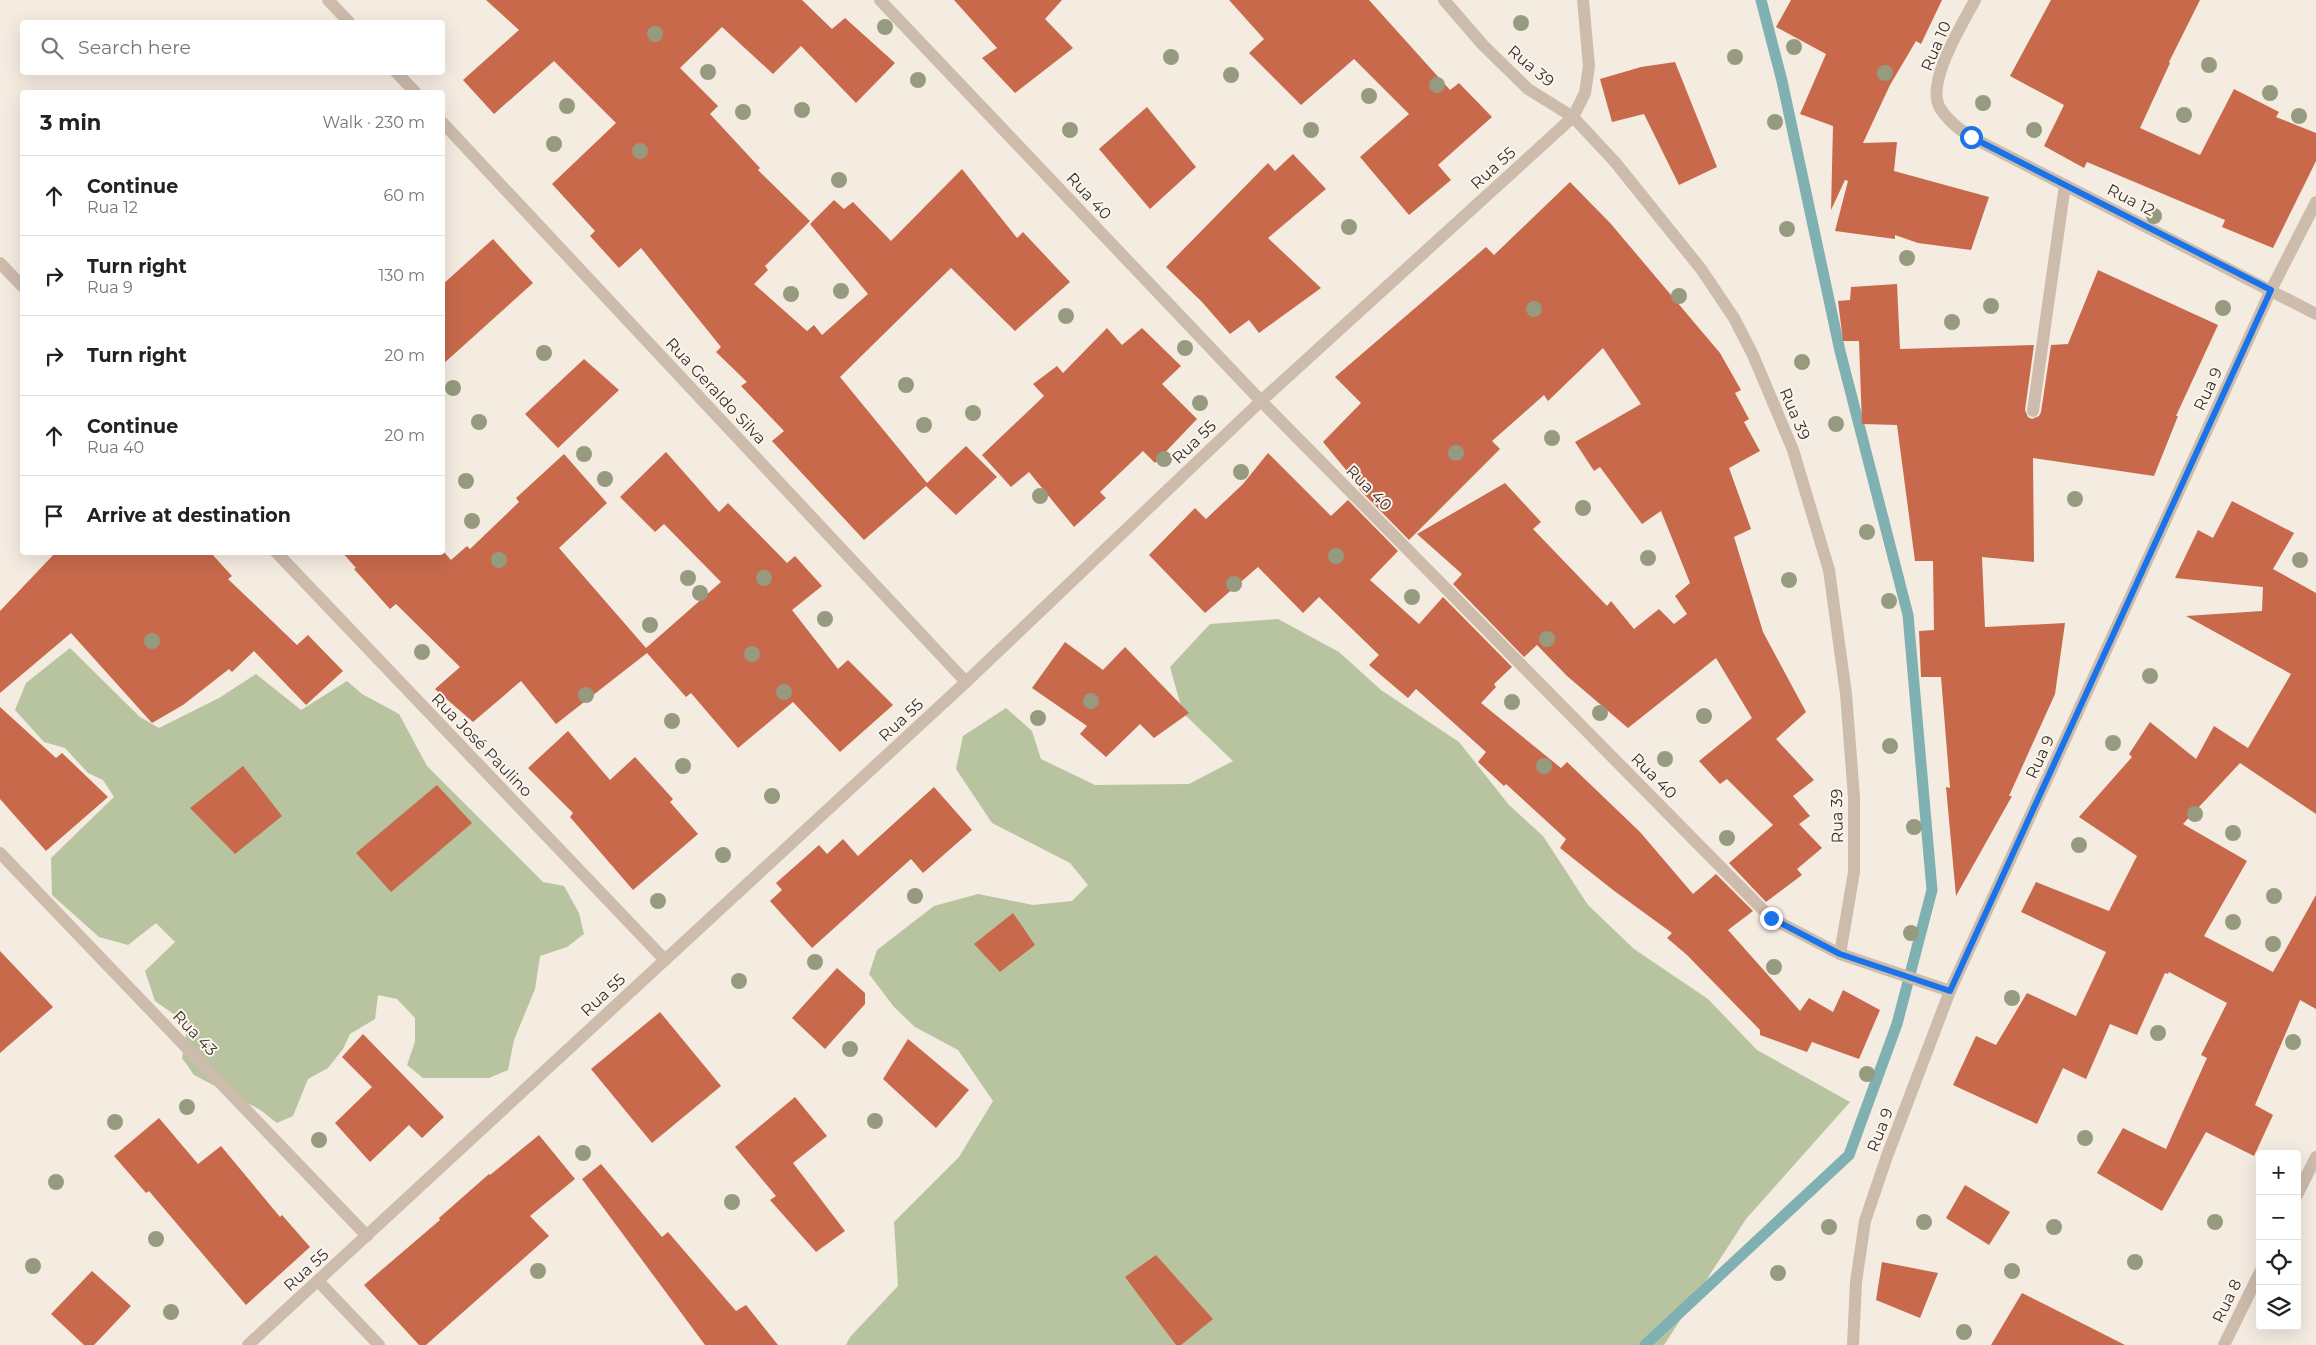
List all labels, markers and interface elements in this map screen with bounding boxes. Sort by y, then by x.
street label: Rua 10 [1917,18,1955,74]
search box [20,20,445,75]
icon: search [38,34,66,62]
text: Search here [78,36,191,59]
street label: Rua 39 [1504,41,1558,91]
text: 3 min [40,110,101,135]
text: Walk · 230 m [323,113,425,132]
route start [1960,126,1983,149]
street label: Rua 55 [1467,143,1519,193]
street label: Rua 40 [1063,169,1115,223]
text: Continue [87,175,178,198]
street label: Rua 12 [2104,180,2158,220]
icon: ahead [40,182,68,210]
text: 60 m [383,186,425,205]
text: Rua 12 [87,198,138,217]
text: Turn right [87,255,187,278]
icon: right [40,262,68,290]
text: 130 m [378,266,425,285]
text: Rua 9 [87,278,133,297]
street label: Rua Geraldo Silva [662,334,770,448]
icon: right [40,342,68,370]
text: Turn right [87,344,187,367]
text: 20 m [384,346,425,365]
street label: Rua 9 [2190,364,2226,414]
street label: Rua 39 [1776,385,1814,443]
text: Continue [87,415,178,438]
street label: Rua 55 [1168,416,1220,468]
icon: ahead [40,422,68,450]
text: 20 m [384,426,425,445]
text: Rua 40 [87,438,144,457]
street label: Rua 40 [1342,461,1396,515]
icon: arrive [40,502,68,530]
text: Arrive at destination [87,504,291,527]
street label: Rua José Paulino [428,689,536,801]
street label: Rua 55 [875,695,927,745]
street label: Rua 9 [2022,732,2058,782]
street label: Rua 40 [1627,749,1681,803]
street label: Rua 39 [1827,788,1847,844]
route end [1760,907,1783,930]
street label: Rua 55 [577,970,629,1020]
street label: Rua 43 [169,1007,221,1059]
street label: Rua 9 [1863,1105,1897,1155]
map controls [2256,1150,2301,1330]
button: + [2256,1150,2301,1195]
button: − [2256,1195,2301,1240]
button: locate [2256,1240,2301,1285]
street label: Rua 55 [280,1245,332,1295]
street label: Rua 8 [2208,1276,2246,1326]
button: layers [2256,1285,2301,1330]

